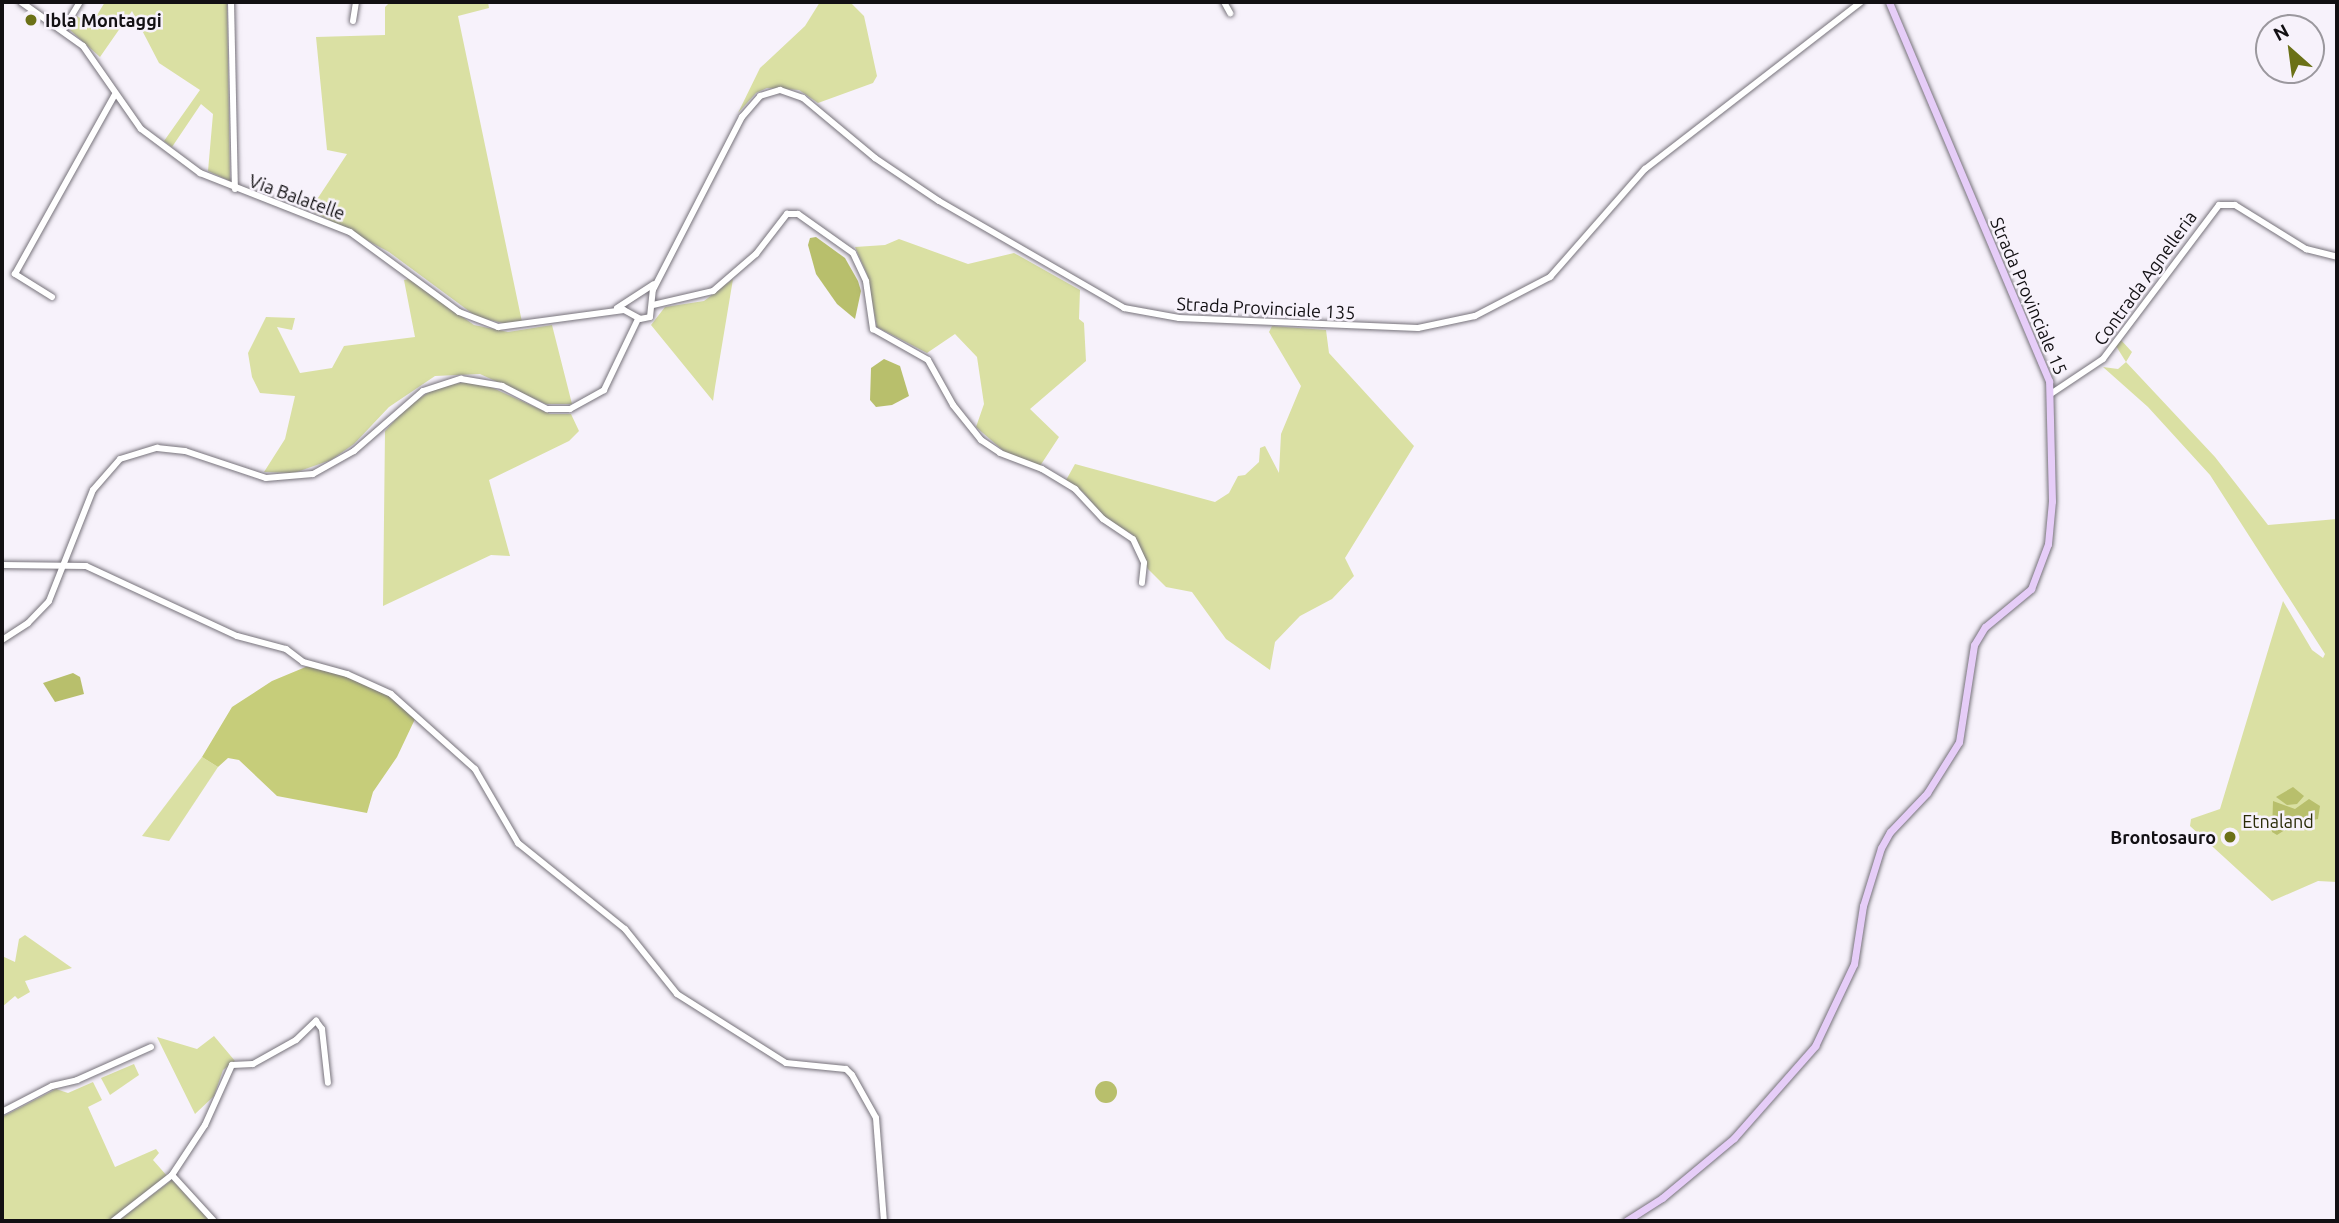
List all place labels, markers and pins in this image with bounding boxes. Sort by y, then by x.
place label: Ibla Montaggi [45,9,162,31]
marker: Ibla Montaggi [23,12,39,28]
place label: Brontosauro [2110,826,2216,848]
marker: Brontosauro [2222,829,2238,845]

